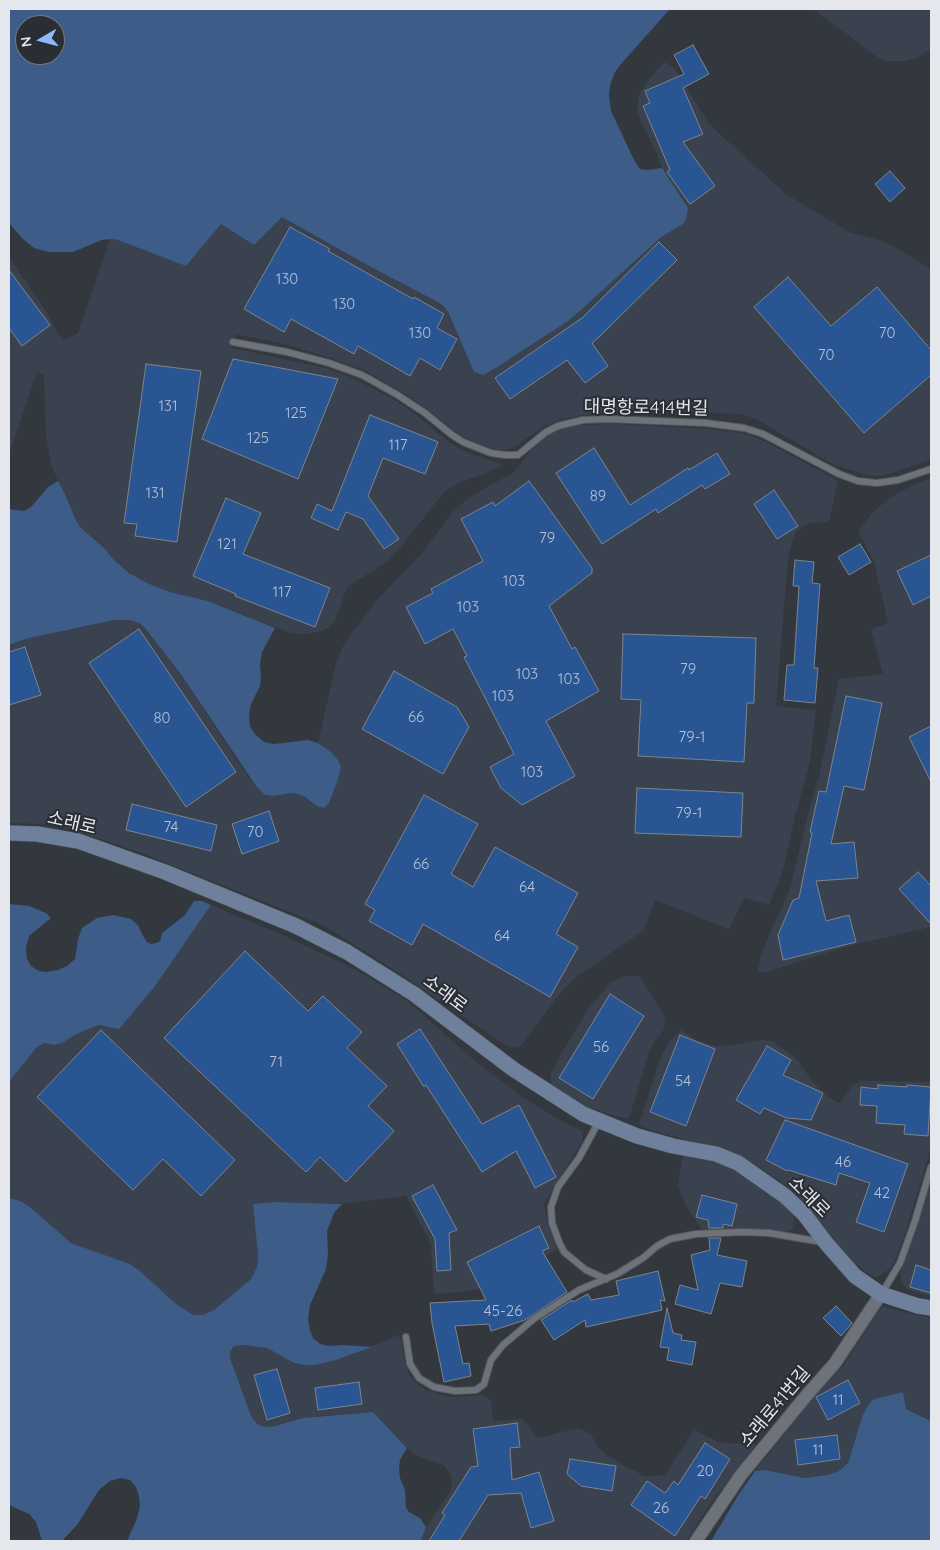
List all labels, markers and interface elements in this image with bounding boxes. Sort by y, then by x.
north arrow [15,15,65,65]
text: N [17,36,36,48]
house number: 130 [276,270,298,288]
house number: 130 [333,295,355,313]
house number: 130 [409,324,431,342]
house number: 70 [879,324,895,342]
house number: 70 [818,346,834,364]
street label: 대명항로414번길 [584,396,708,420]
house number: 131 [159,397,177,415]
house number: 125 [285,404,307,422]
house number: 125 [247,429,269,447]
house number: 117 [389,436,407,454]
house number: 131 [146,484,164,502]
house number: 89 [590,487,606,505]
house number: 79 [539,529,555,547]
house number: 121 [217,535,237,553]
house number: 103 [503,572,525,590]
house number: 117 [273,583,291,601]
house number: 103 [457,598,479,616]
house number: 79 [680,660,696,678]
house number: 103 [516,665,538,683]
house number: 103 [558,670,580,688]
house number: 103 [492,687,514,705]
house number: 66 [408,708,424,726]
house number: 80 [153,709,171,727]
house number: 79-1 [679,728,705,746]
house number: 103 [521,763,543,781]
house number: 79-1 [676,804,702,822]
street label: 소래로 [45,807,99,839]
house number: 74 [164,818,178,836]
house number: 70 [247,823,263,841]
house number: 66 [413,855,429,873]
house number: 64 [519,878,535,896]
house number: 64 [494,927,510,945]
street label: 소래로 [419,970,471,1018]
house number: 56 [593,1038,609,1056]
house number: 71 [269,1053,283,1071]
house number: 54 [675,1072,691,1090]
house number: 46 [835,1153,851,1171]
street label: 소래로 [784,1172,834,1222]
house number: 42 [874,1184,890,1202]
house number: 45-26 [484,1302,522,1320]
street label: 소래로41번길 [735,1362,815,1452]
house number: 11 [832,1391,844,1409]
house number: 11 [812,1441,824,1459]
house number: 20 [696,1462,714,1480]
house number: 26 [653,1499,669,1517]

